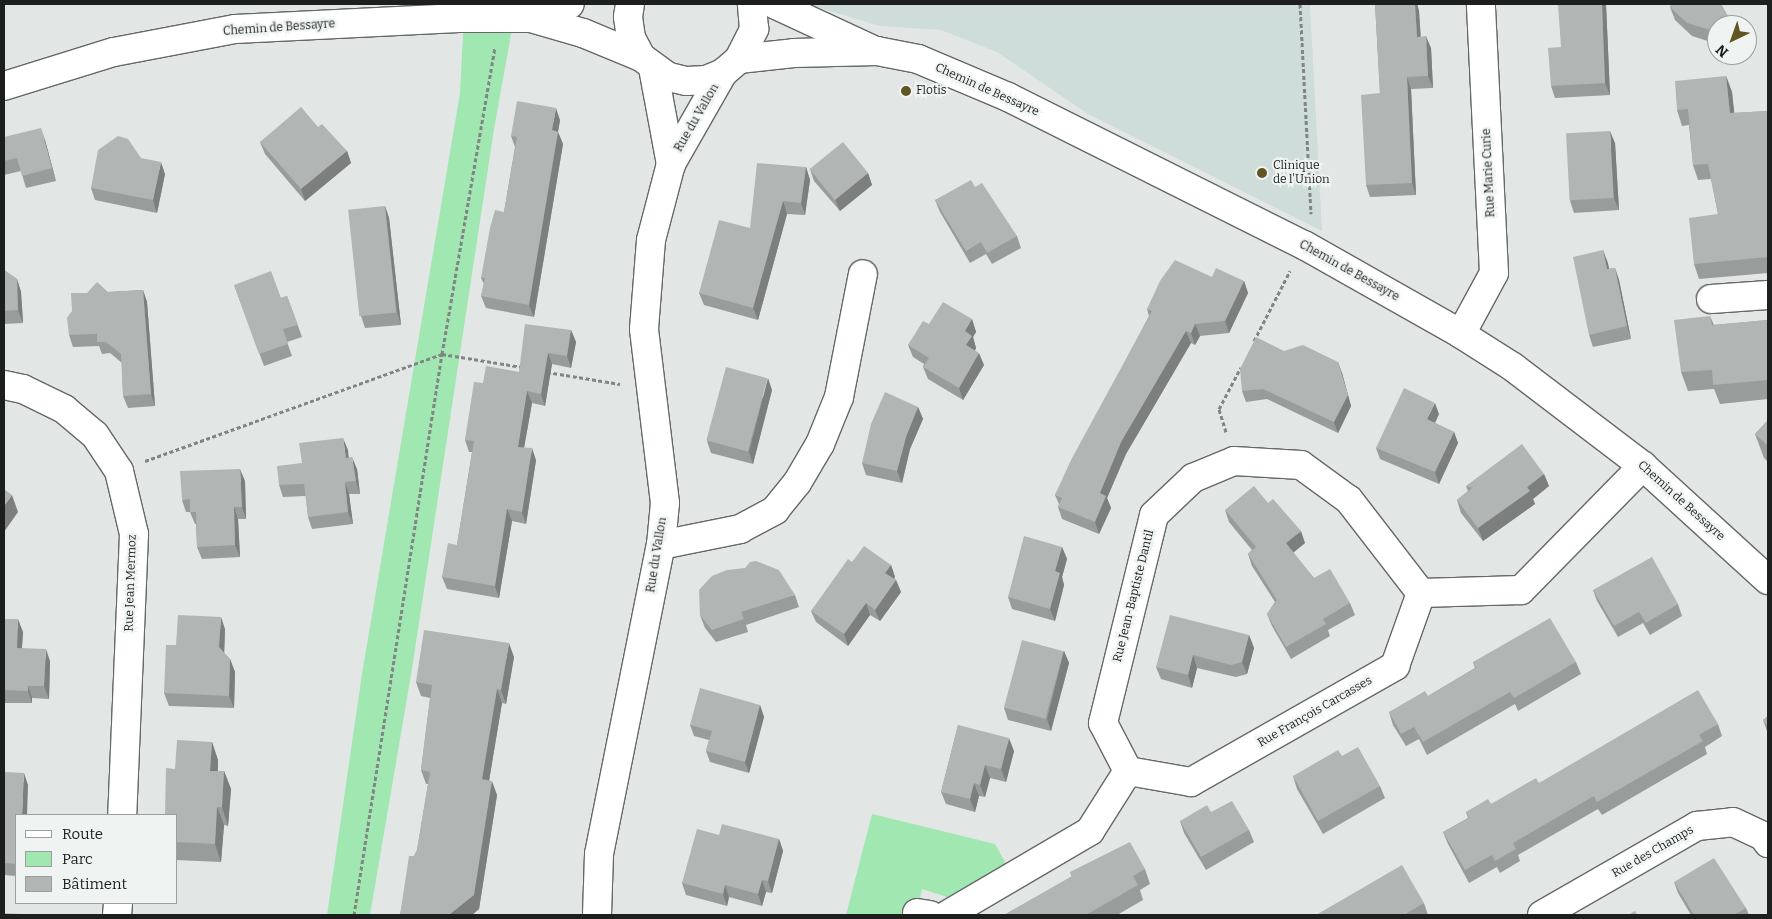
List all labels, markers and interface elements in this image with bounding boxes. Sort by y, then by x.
north arrow [1707,15,1757,65]
street label: Chemin de Bessayre [223,17,335,39]
text: N [1713,41,1732,61]
street label: Chemin de Bessayre [933,61,1041,119]
street label: Rue du Vallon [672,81,722,155]
place label: Flotis [916,84,947,98]
marker: Flotis [900,85,912,97]
street label: Rue Marie Curie [1479,128,1499,218]
place label: Clinique de l'Union [1273,159,1330,187]
marker: Clinique de l'Union [1255,166,1269,180]
street label: Chemin de Bessayre [1296,238,1402,304]
street label: Chemin de Bessayre [1634,458,1728,544]
street label: Rue du Vallon [644,516,670,594]
street label: Rue Jean-Baptiste Dantil [1111,528,1157,664]
street label: Rue Jean Mermoz [122,534,140,632]
street label: Rue François Carcasses [1255,673,1375,751]
legend [15,814,178,904]
street label: Rue des Champs [1610,823,1696,881]
text: Route [62,825,103,843]
text: Parc [62,850,93,868]
text: Bâtiment [62,875,127,893]

